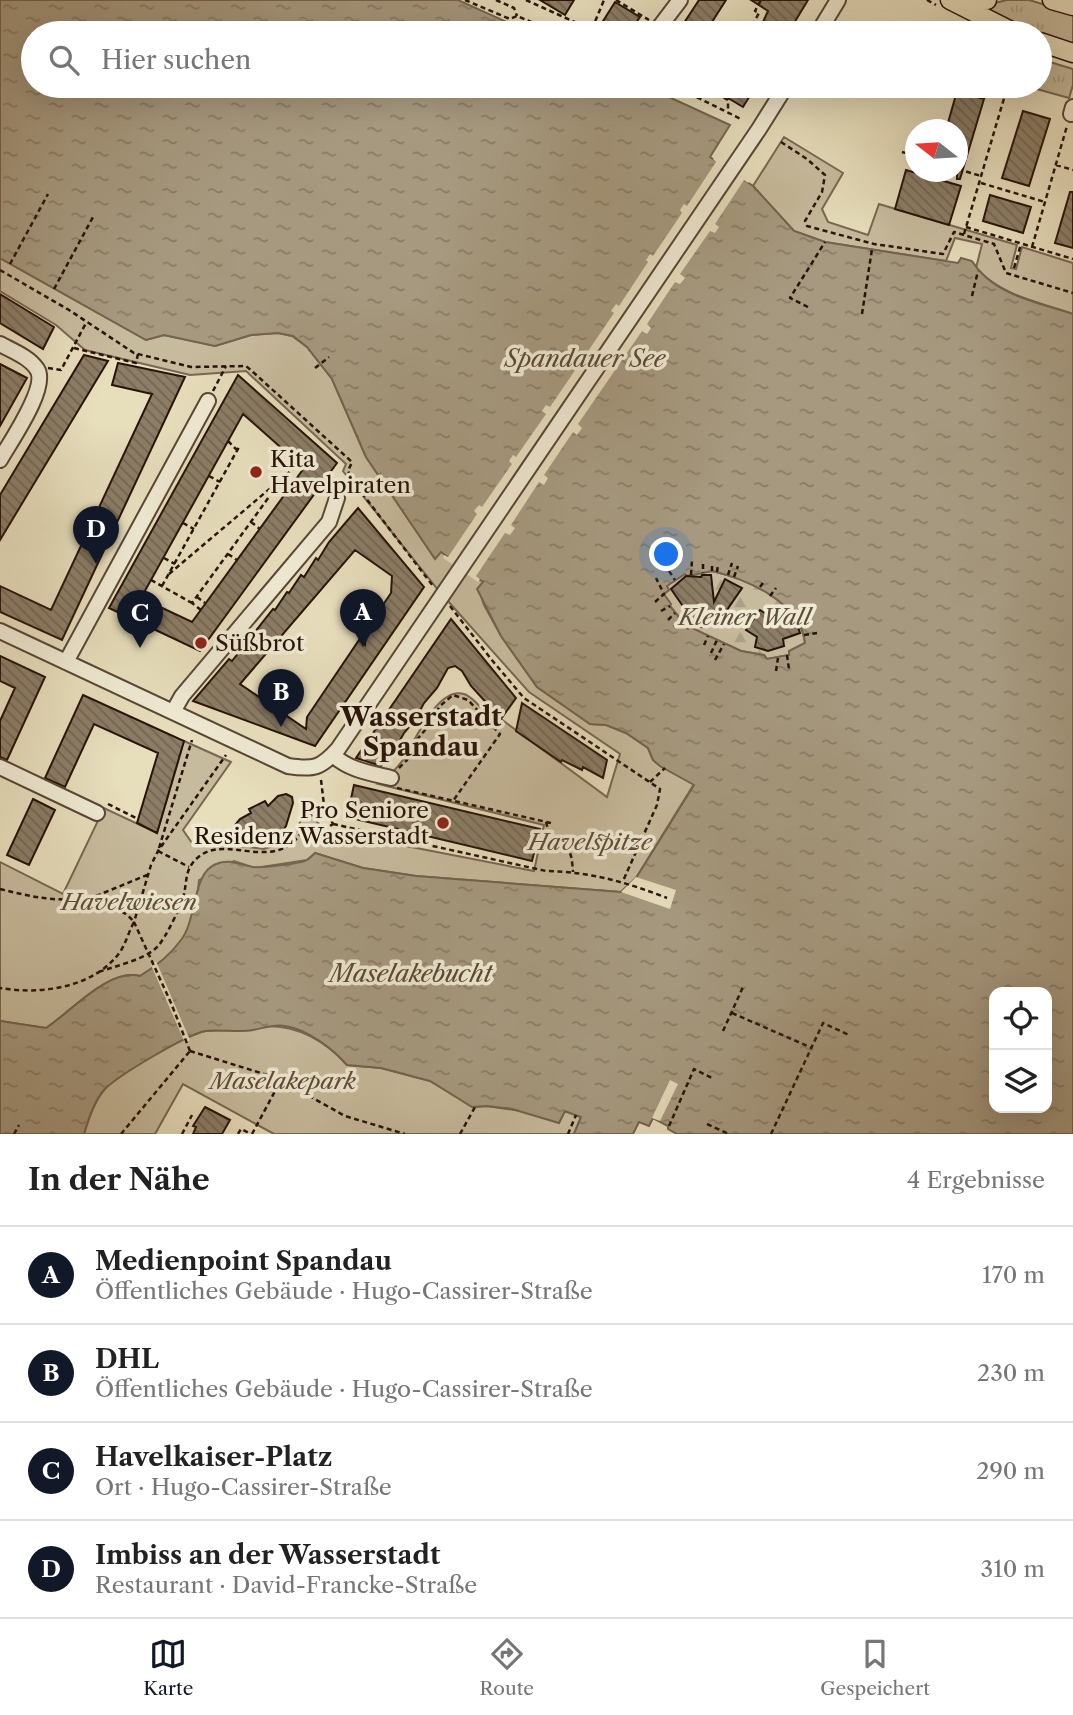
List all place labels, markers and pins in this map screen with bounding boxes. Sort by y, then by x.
place label: Kita Havelpiraten [270,445,411,499]
marker: Kita Havelpiraten [248,464,264,480]
pin: D [73,506,119,564]
pin: A [340,589,386,647]
pin: C [117,590,163,648]
place label: Süßbrot [215,629,304,657]
marker: Süßbrot [193,635,209,651]
pin: B [258,669,304,727]
place label: Pro Seniore Residenz Wasserstadt [194,796,429,850]
marker: Pro Seniore Residenz Wasserstadt [435,815,451,831]

